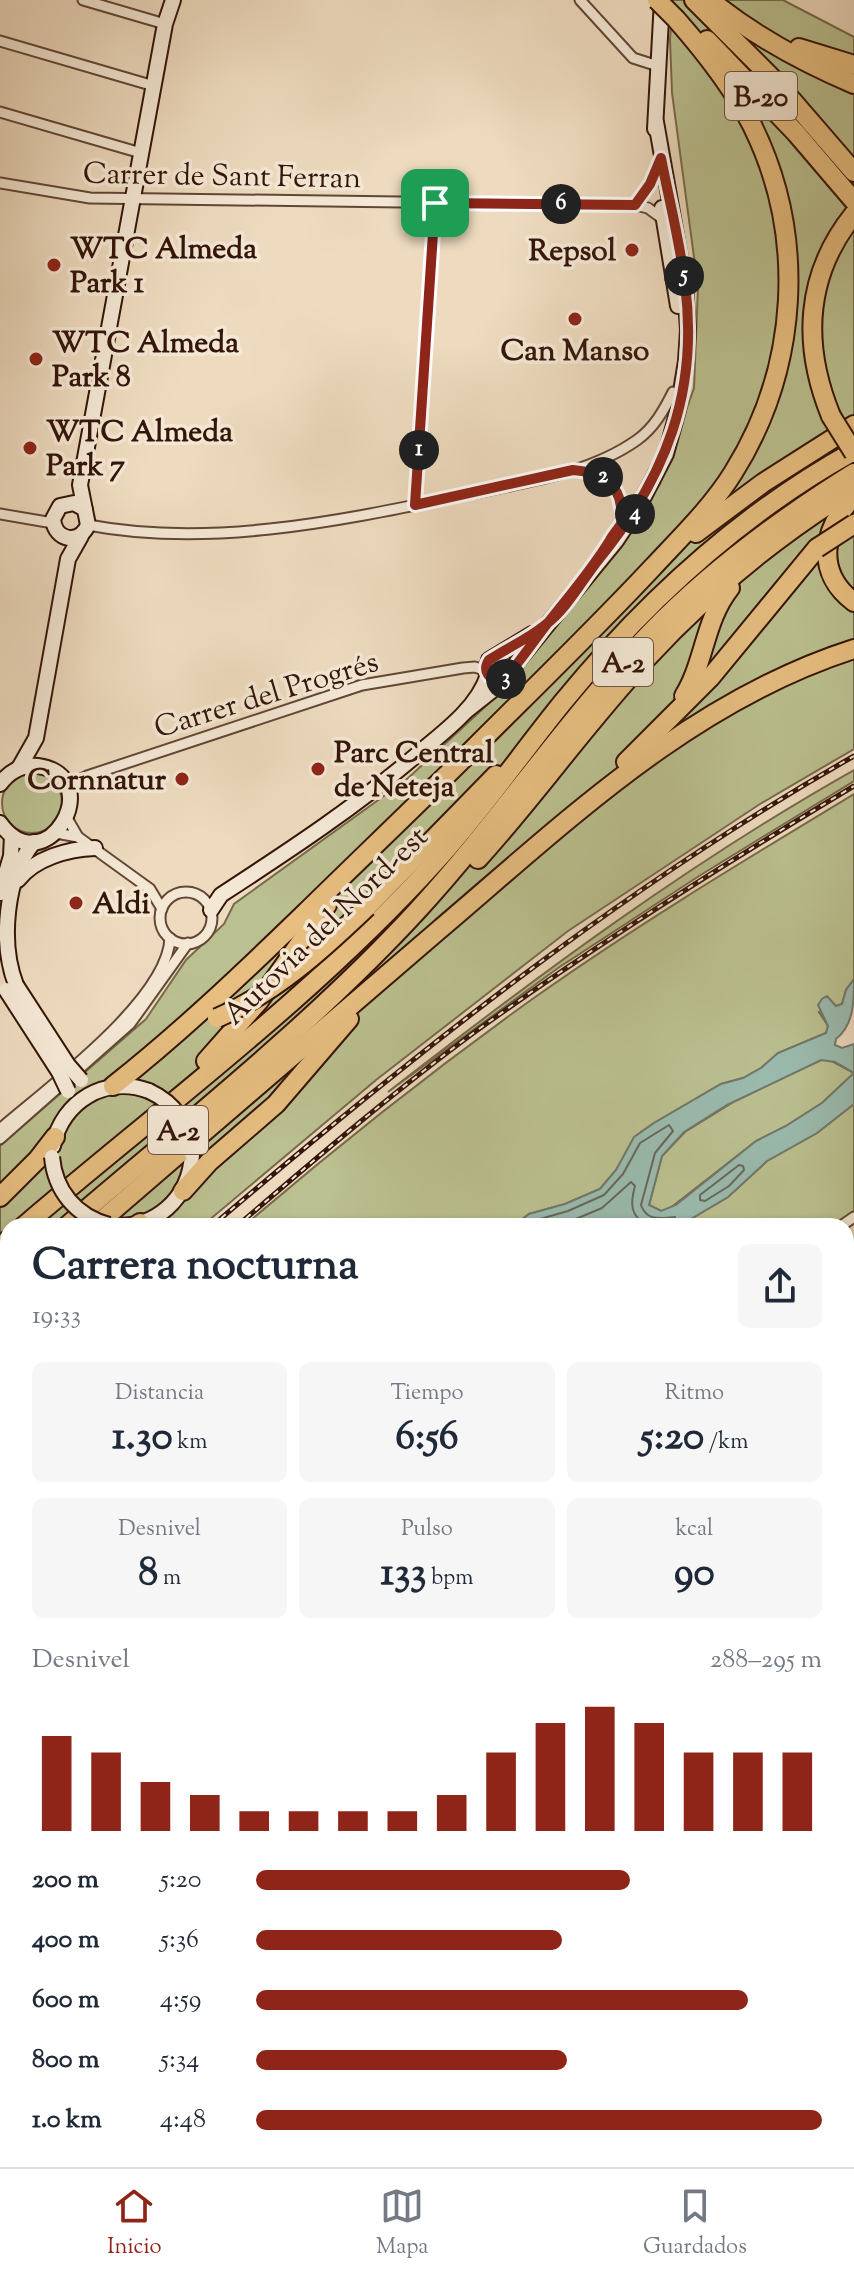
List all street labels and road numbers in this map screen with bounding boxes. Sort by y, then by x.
road number: B-20 [725,72,797,120]
street label: Carrer de Sant Ferran [82,154,362,201]
road number: A-2 [593,638,653,686]
street label: Carrer del Progrés [149,642,384,751]
street label: Autovia del Nord-est [215,817,439,1036]
road number: A-2 [148,1106,208,1154]

